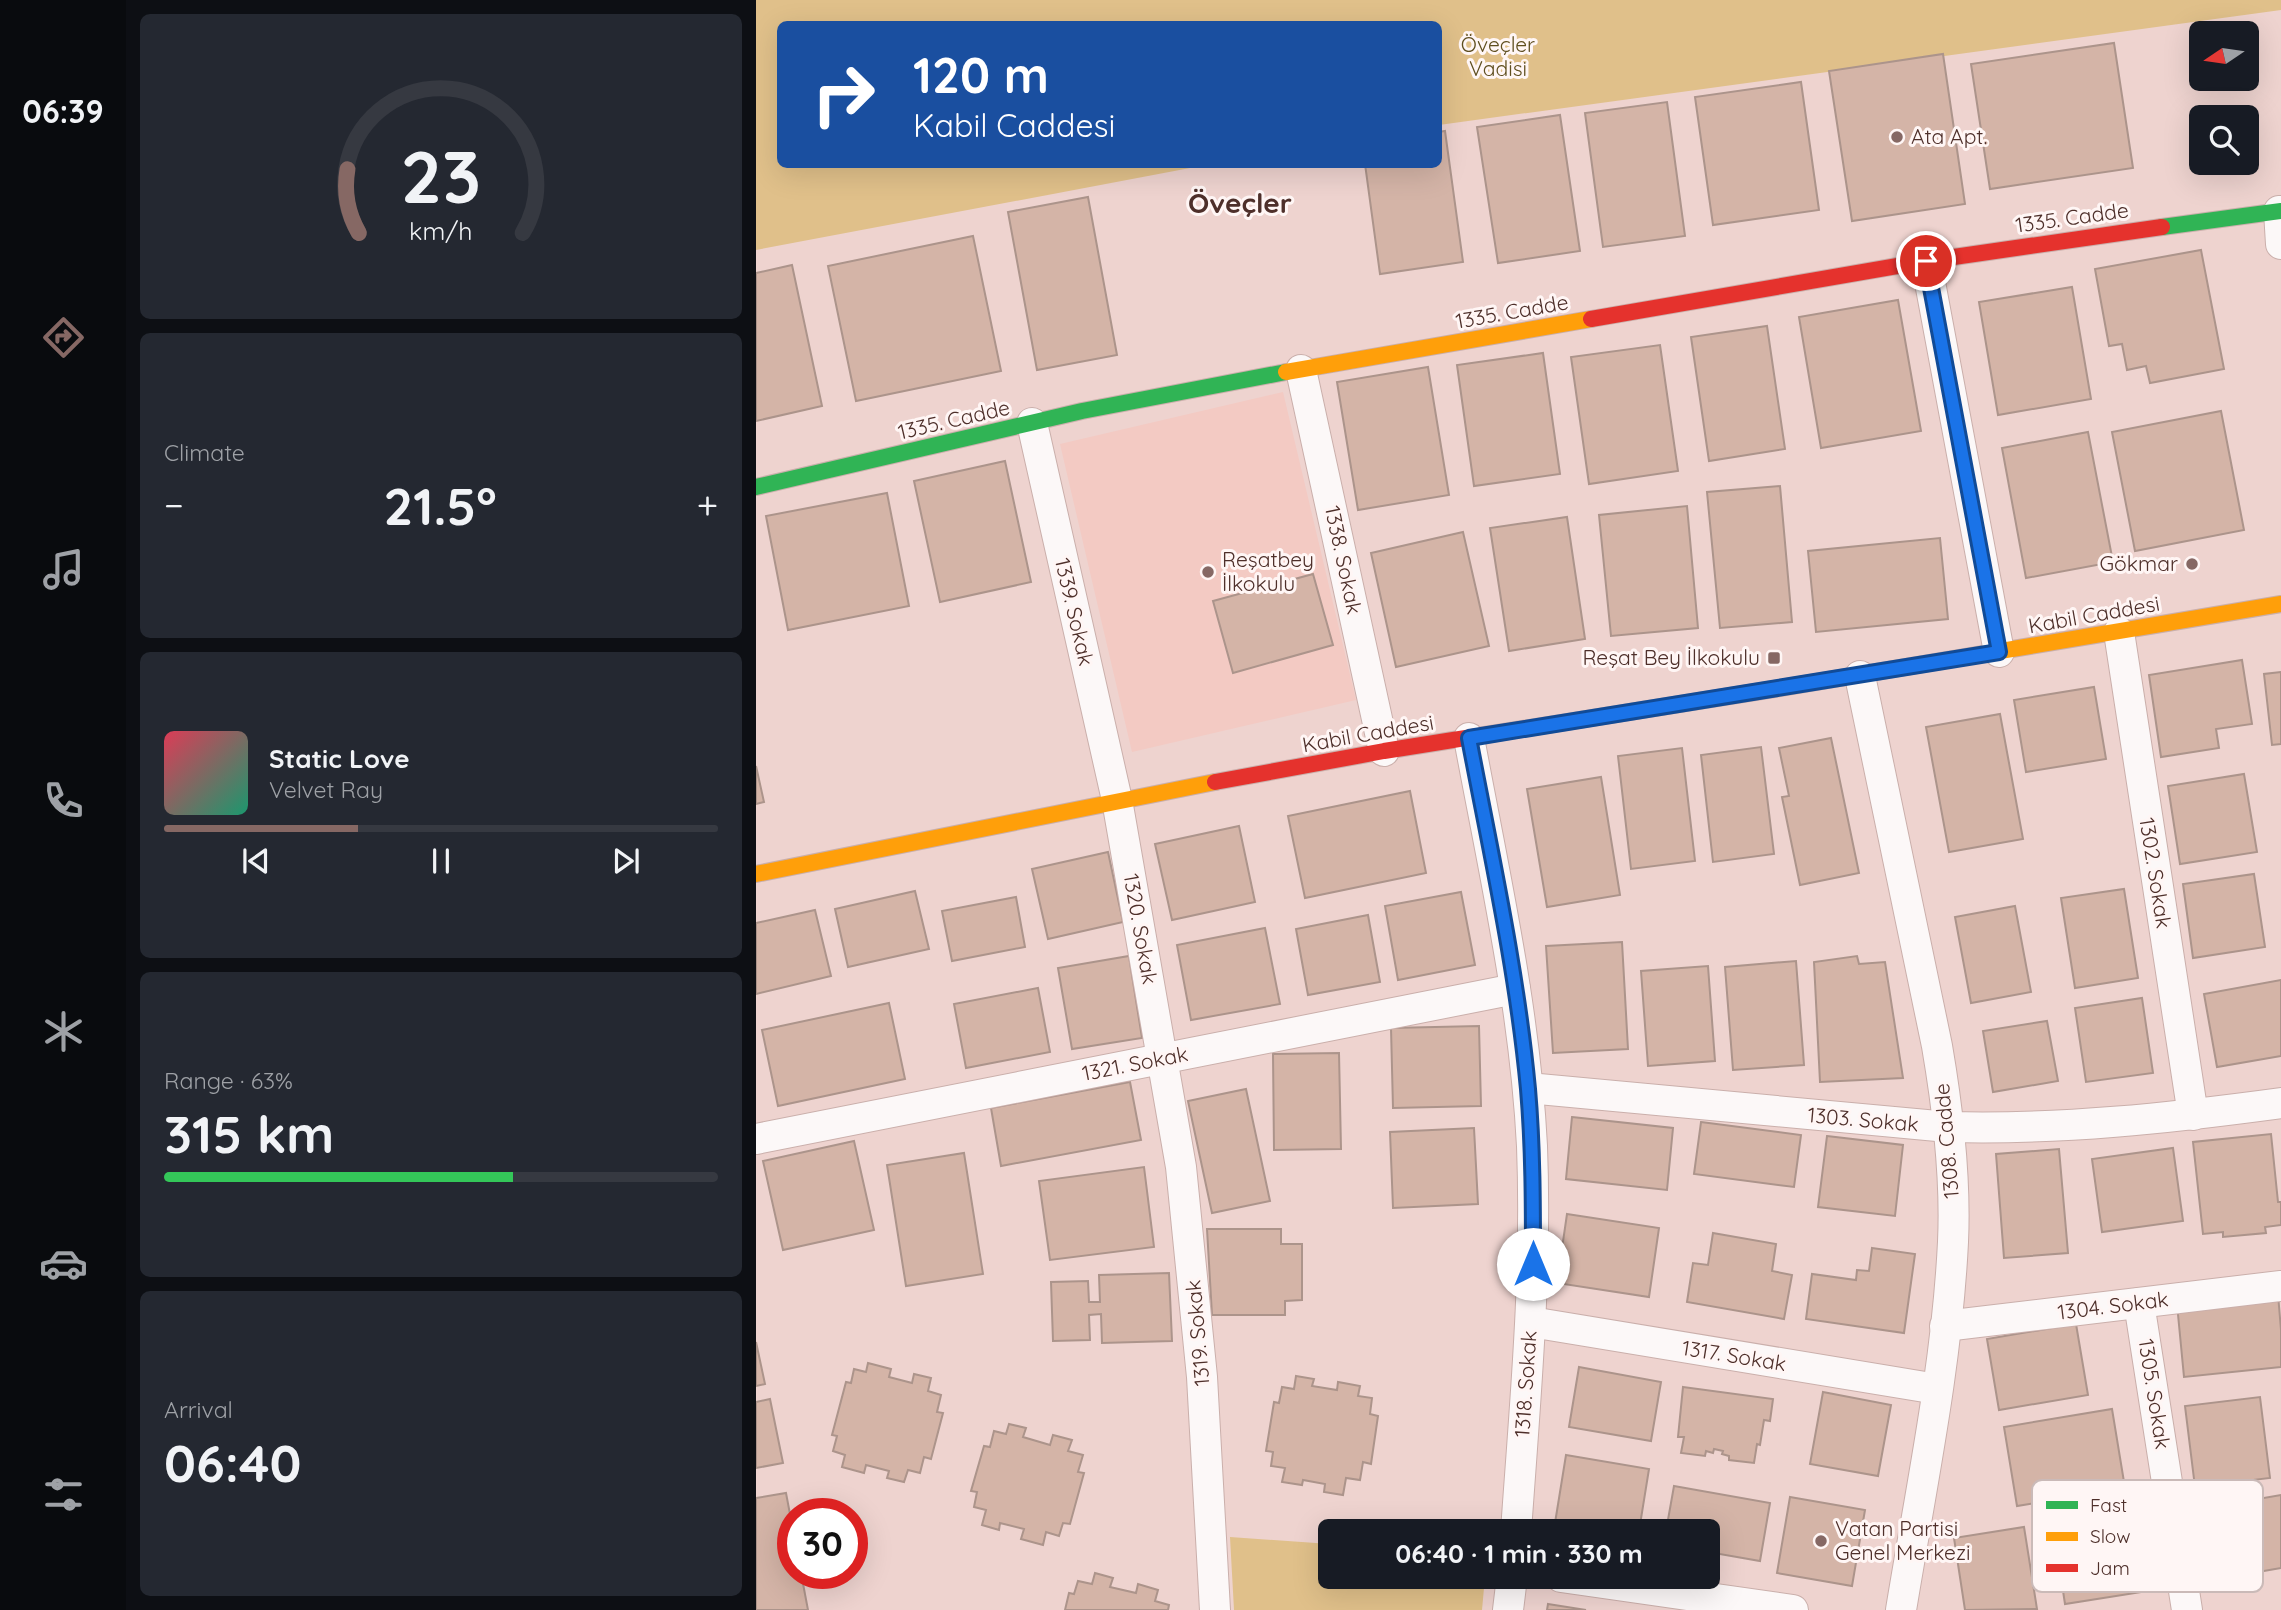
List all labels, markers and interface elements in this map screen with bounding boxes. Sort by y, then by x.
north arrow [2189,21,2259,91]
map controls [2189,21,2259,175]
park label: Öveçler Vadisi [1461,31,1535,81]
text: 120 m [913,44,1049,105]
icon: right [798,49,889,140]
text: 06:39 [22,91,104,131]
text: Kabil Caddesi [913,105,1115,145]
button: search [2189,105,2259,175]
place label: Ata Apt. [1911,123,1987,149]
marker: Ata Apt. [1889,129,1905,145]
text: 23 [401,130,481,221]
district label: Öveçler [1188,185,1292,220]
street label: 1335. Cadde [2014,196,2130,238]
text: km/h [409,214,473,245]
pin [1896,231,1956,291]
icon: arrive [1907,242,1945,280]
street label: 1335. Cadde [1453,288,1570,334]
icon: directions [39,313,88,362]
street label: 1335. Cadde [895,394,1012,445]
text: Climate [164,438,245,467]
text: 21.5° [384,473,497,538]
text: − [164,481,184,529]
text: + [697,481,718,529]
street label: 1338. Sokak [1320,503,1368,616]
icon: music [39,545,88,594]
place label: Reşatbey İlkokulu [1222,546,1314,596]
place label: Gökmar [2100,550,2178,576]
street label: 1339. Sokak [1050,555,1100,668]
marker: Gökmar [2184,556,2200,572]
marker: Reşatbey İlkokulu [1200,564,1216,580]
street label: Kabil Caddesi [2026,590,2161,638]
place label: Reşat Bey İlkokulu [1582,644,1760,670]
marker: Reşat Bey İlkokulu [1766,650,1782,666]
street label: Kabil Caddesi [1300,709,1435,757]
text: Static Love [269,742,410,775]
text: Velvet Ray [269,775,383,804]
icon: phone [39,776,88,825]
street label: 1302. Sokak [2134,815,2178,930]
icon: previous [237,842,275,880]
icon: pause [422,842,460,880]
icon: next [607,842,645,880]
street label: 1320. Sokak [1118,871,1164,986]
icon: climate [39,1007,88,1056]
street label: 1321. Sokak [1080,1040,1190,1086]
text: Range · 63% [164,1066,293,1095]
street label: 1308. Cadde [1928,1082,1964,1200]
text: 315 km [164,1101,334,1166]
street label: 1303. Sokak [1806,1101,1920,1137]
position arrow [1496,1227,1570,1301]
icon: car [39,1239,88,1288]
street label: 1319. Sokak [1179,1279,1215,1387]
street label: 1304. Sokak [2056,1285,2170,1325]
street label: 1318. Sokak [1508,1330,1542,1438]
street label: 1317. Sokak [1680,1334,1788,1376]
street label: 1305. Sokak [2133,1337,2177,1451]
text: Arrival [164,1395,233,1424]
text: 06:40 [164,1430,301,1495]
icon: filters [39,1470,88,1519]
legend [2032,1480,2263,1592]
text: Fast [2090,1493,2127,1517]
speed limit sign: 30 [777,1498,868,1589]
place label: Vatan Partisi Genel Merkezi [1835,1515,1971,1565]
text: Slow [2090,1524,2131,1548]
marker: Vatan Partisi Genel Merkezi [1813,1533,1829,1549]
text: 06:40 · 1 min · 330 m [1395,1537,1643,1570]
text: Jam [2090,1556,2130,1580]

